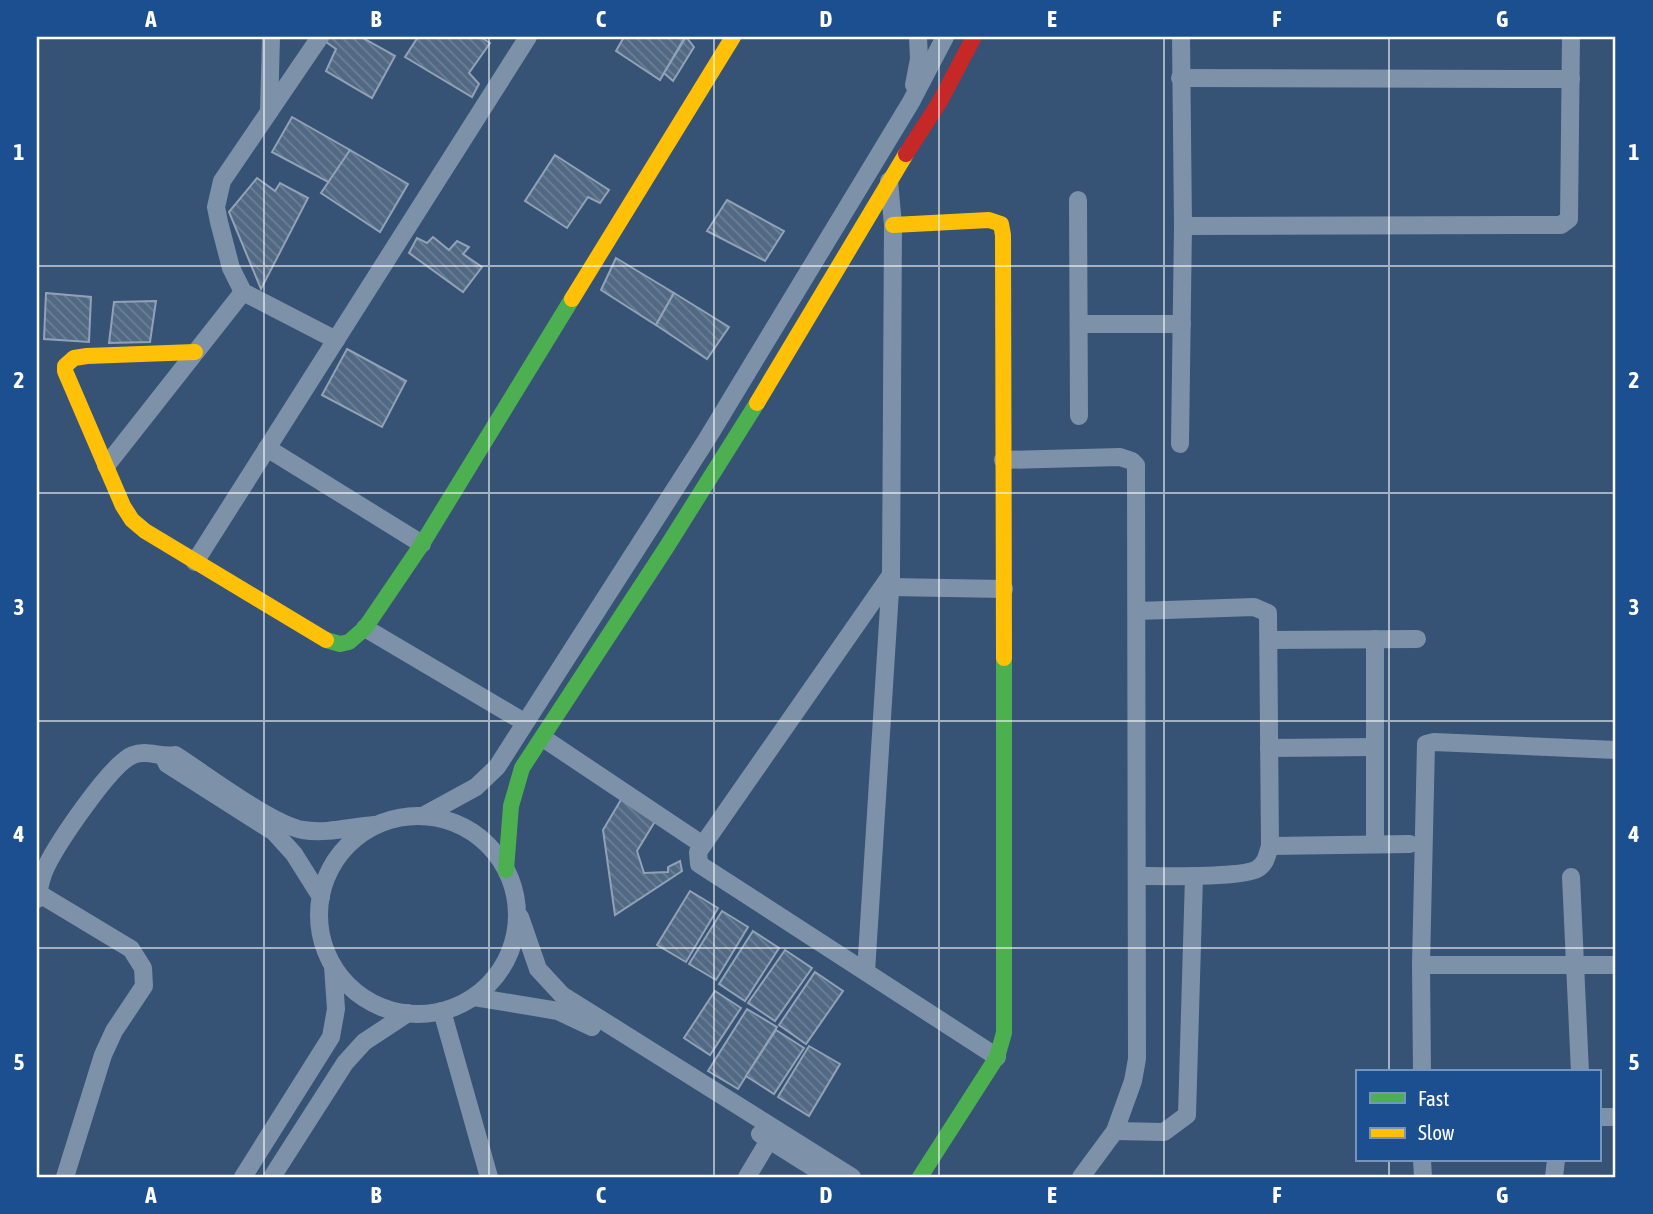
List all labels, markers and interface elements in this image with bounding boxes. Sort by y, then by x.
text: A [144,6,157,32]
text: B [371,6,382,32]
text: C [596,6,607,32]
text: D [820,6,833,32]
text: E [1047,6,1057,32]
text: F [1272,6,1282,32]
text: G [1496,6,1508,32]
text: 1 [14,139,25,165]
text: 1 [1629,139,1640,165]
text: 2 [14,367,24,393]
text: 2 [1629,367,1639,393]
text: 3 [14,594,24,620]
text: 3 [1629,594,1639,620]
text: 4 [13,821,25,847]
text: 4 [1628,821,1640,847]
text: 5 [14,1049,25,1075]
text: 5 [1629,1049,1640,1075]
legend [1356,1070,1600,1162]
text: Fast [1418,1086,1449,1110]
text: Slow [1418,1120,1455,1144]
text: A [144,1182,157,1208]
text: B [371,1182,382,1208]
text: C [596,1182,607,1208]
text: D [820,1182,833,1208]
text: E [1047,1182,1057,1208]
text: F [1272,1182,1282,1208]
text: G [1496,1182,1508,1208]

